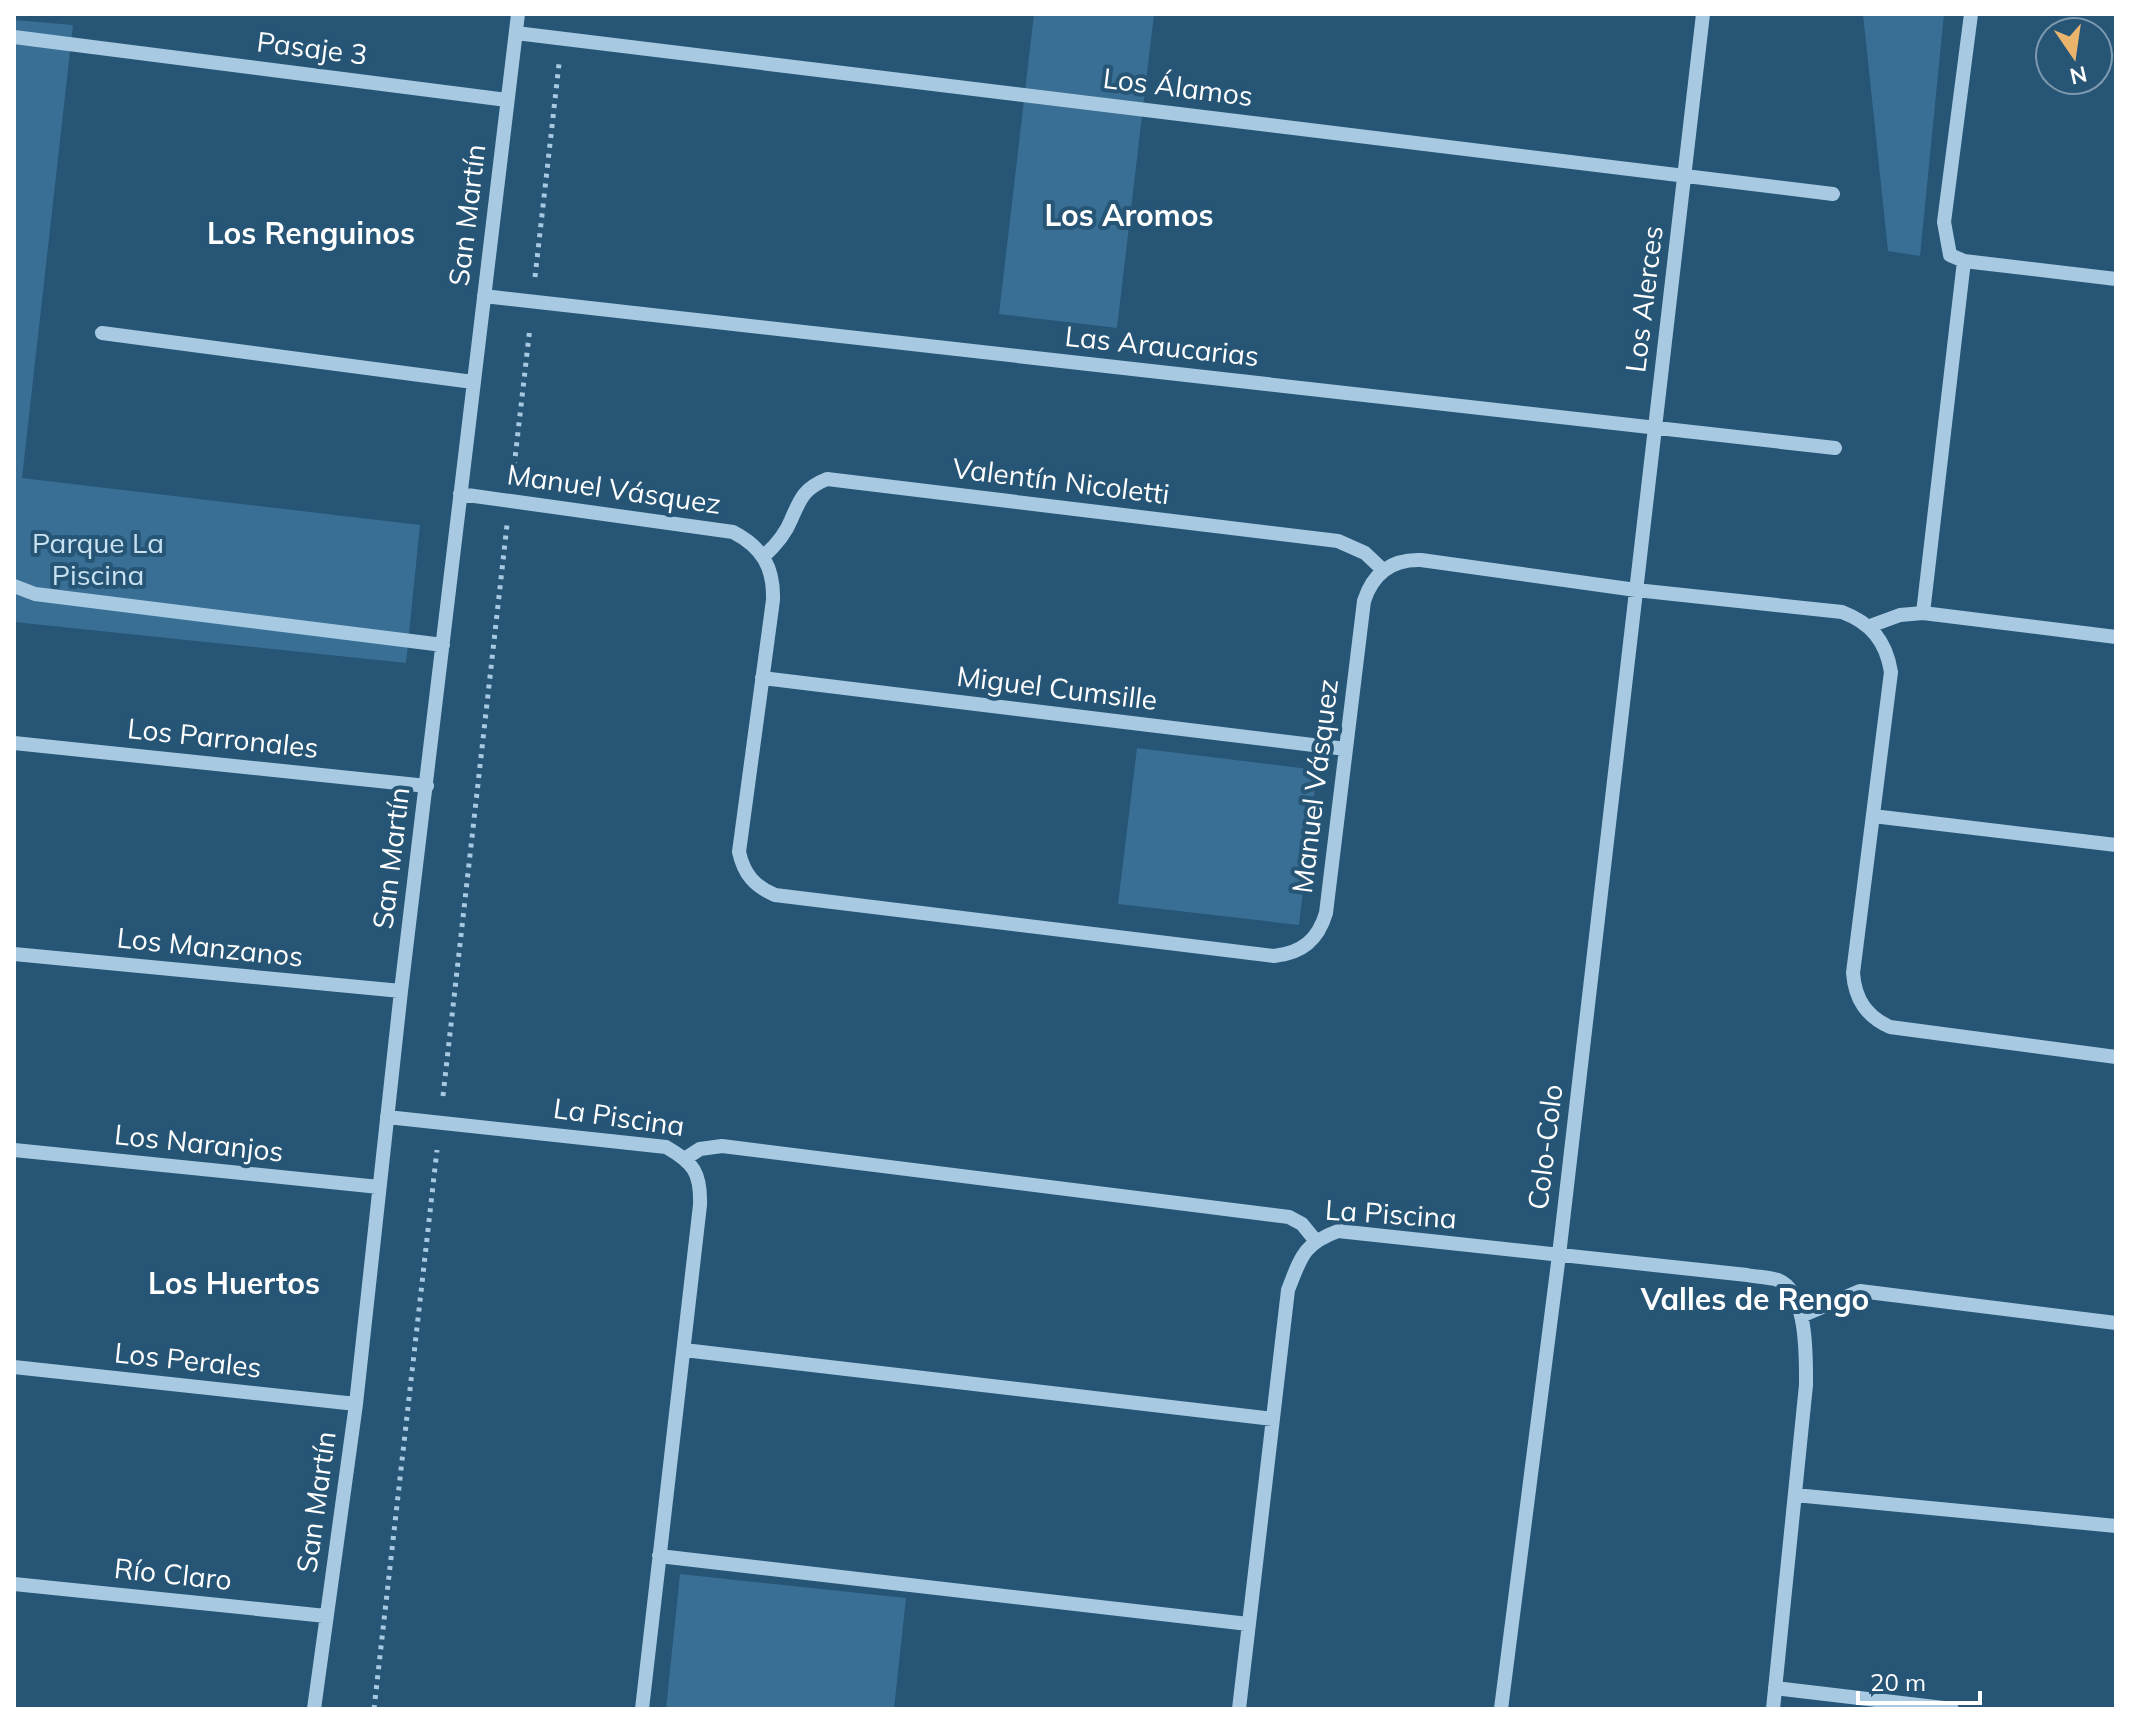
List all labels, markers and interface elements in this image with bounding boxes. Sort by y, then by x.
north arrow [2034,16,2114,96]
street label: Pasaje 3 [255,23,369,72]
street label: Los Álamos [1101,60,1255,113]
text: N [2067,60,2090,91]
street label: San Martín [440,142,493,288]
district label: Los Aromos [1044,196,1214,234]
district label: Los Renguinos [207,214,415,252]
street label: Los Alerces [1617,224,1670,374]
street label: Las Araucarias [1063,318,1261,373]
street label: Valentín Nicoletti [951,450,1171,511]
street label: Manuel Vásquez [505,456,723,521]
park label: Parque La Piscina [32,525,164,592]
street label: Miguel Cumsille [955,658,1159,717]
street label: Manuel Vásquez [1284,677,1345,895]
street label: Los Parronales [126,710,320,765]
street label: San Martín [364,785,417,931]
street label: Los Manzanos [115,919,305,974]
street label: Colo-Colo [1519,1082,1570,1212]
street label: La Piscina [551,1090,687,1143]
street label: Los Naranjos [113,1116,285,1169]
street label: La Piscina [1324,1191,1458,1236]
district label: Los Huertos [148,1264,320,1302]
district label: Valles de Rengo [1640,1280,1869,1318]
street label: Los Perales [113,1334,263,1385]
street label: San Martín [288,1429,343,1575]
street label: Río Claro [113,1550,234,1597]
scale bar [1858,1655,1980,1705]
text: 20 m [1870,1667,1926,1697]

